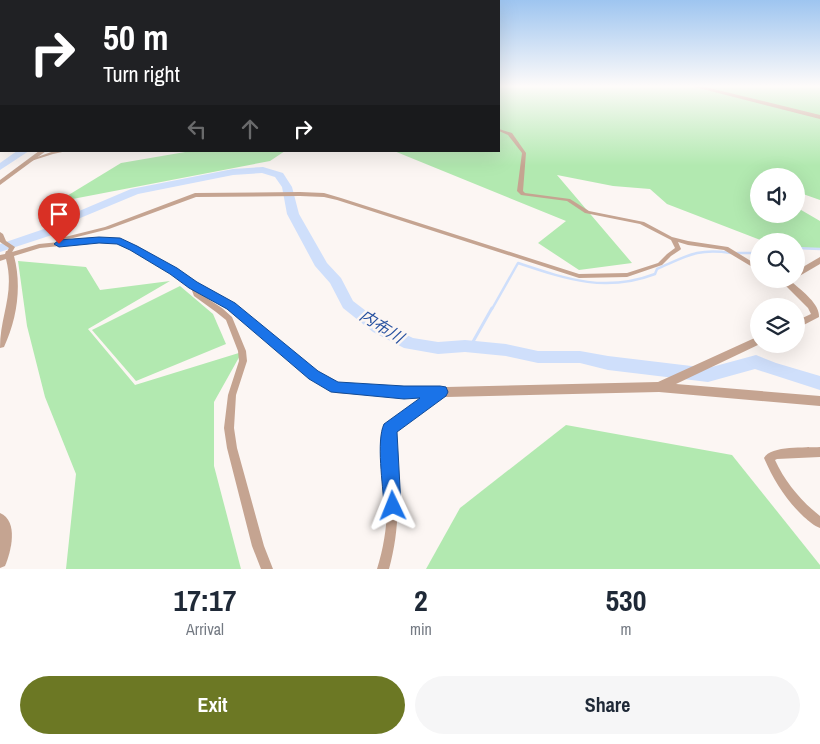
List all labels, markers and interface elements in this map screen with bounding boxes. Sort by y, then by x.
text: 50 m [103,14,168,61]
icon: right [20,20,85,85]
text: Turn right [103,59,180,89]
icon: left [183,115,211,143]
icon: ahead [236,115,264,143]
icon: right [289,115,317,143]
map controls [750,168,805,353]
button: sound [750,168,805,223]
pin [38,193,80,244]
icon: arrive [45,200,73,228]
button: search [750,233,805,288]
button: layers [750,298,805,353]
water label: 内布川 [356,304,410,349]
position arrow [366,479,418,531]
text: 17:17 [174,580,236,620]
text: 2 [414,580,428,620]
text: 530 [605,580,646,620]
text: Arrival [186,618,224,640]
text: min [410,618,432,640]
text: m [620,618,631,640]
button: Exit [20,676,405,734]
button: Share [415,676,800,734]

